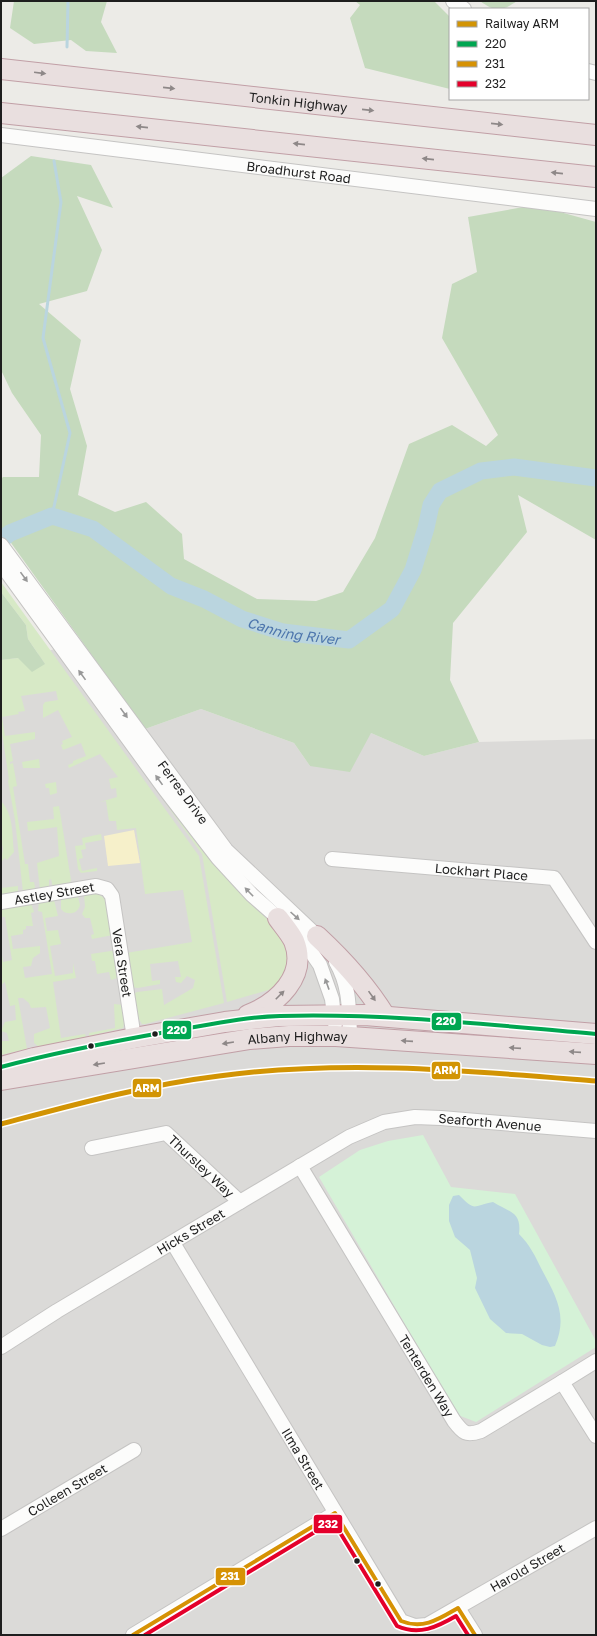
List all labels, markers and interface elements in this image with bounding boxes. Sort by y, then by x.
legend [449,8,589,100]
text: Railway ARM [485,16,559,31]
text: 220 [485,36,506,51]
text: 231 [485,56,505,71]
one-way arrow [34,70,46,77]
text: 232 [485,76,506,91]
one-way arrow [163,85,175,91]
street label: Tonkin Highway [248,89,349,115]
one-way arrow [362,107,374,113]
one-way arrow [491,121,503,127]
one-way arrow [136,124,148,130]
one-way arrow [293,141,305,148]
one-way arrow [422,155,434,162]
street label: Broadhurst Road [246,158,352,186]
one-way arrow [551,170,563,176]
one-way arrow [20,572,28,582]
water label: Canning River [246,613,343,648]
one-way arrow [78,670,86,681]
one-way arrow [120,708,129,719]
street label: Ferres Drive [155,757,212,827]
one-way arrow [155,775,163,786]
street label: Lockhart Place [434,860,529,884]
street label: Astley Street [13,878,96,908]
one-way arrow [244,887,254,897]
one-way arrow [290,911,300,921]
street label: Vera Street [109,927,136,998]
one-way arrow [324,978,330,990]
one-way arrow [275,990,285,1000]
one-way arrow [368,990,376,1001]
line badge: 220 [431,1012,462,1031]
text: 220 [436,1014,456,1027]
line badge: 220 [162,1020,192,1040]
text: 220 [167,1023,187,1036]
street label: Albany Highway [247,1028,349,1047]
unlabelled marker [150,1029,160,1039]
one-way arrow [401,1037,413,1044]
one-way arrow [222,1040,234,1046]
unlabelled marker [86,1041,96,1051]
one-way arrow [508,1045,521,1051]
one-way arrow [569,1049,581,1056]
one-way arrow [93,1061,105,1067]
line badge: ARM [431,1061,461,1080]
text: ARM [433,1063,459,1076]
line badge: ARM [132,1078,162,1098]
text: ARM [134,1081,160,1094]
street label: Seaforth Avenue [438,1110,542,1134]
street label: Thursley Way [165,1132,238,1201]
street label: Hicks Street [154,1205,227,1258]
street label: Tenterden Way [396,1332,458,1420]
street label: Ilma Street [279,1425,328,1492]
street label: Colleen Street [25,1460,110,1519]
line badge: 232 [313,1514,343,1534]
text: 232 [318,1517,338,1530]
street label: Harold Street [487,1540,568,1595]
unlabelled marker [352,1556,362,1566]
line badge: 231 [215,1567,246,1586]
text: 231 [220,1569,240,1582]
unlabelled marker [373,1579,383,1589]

